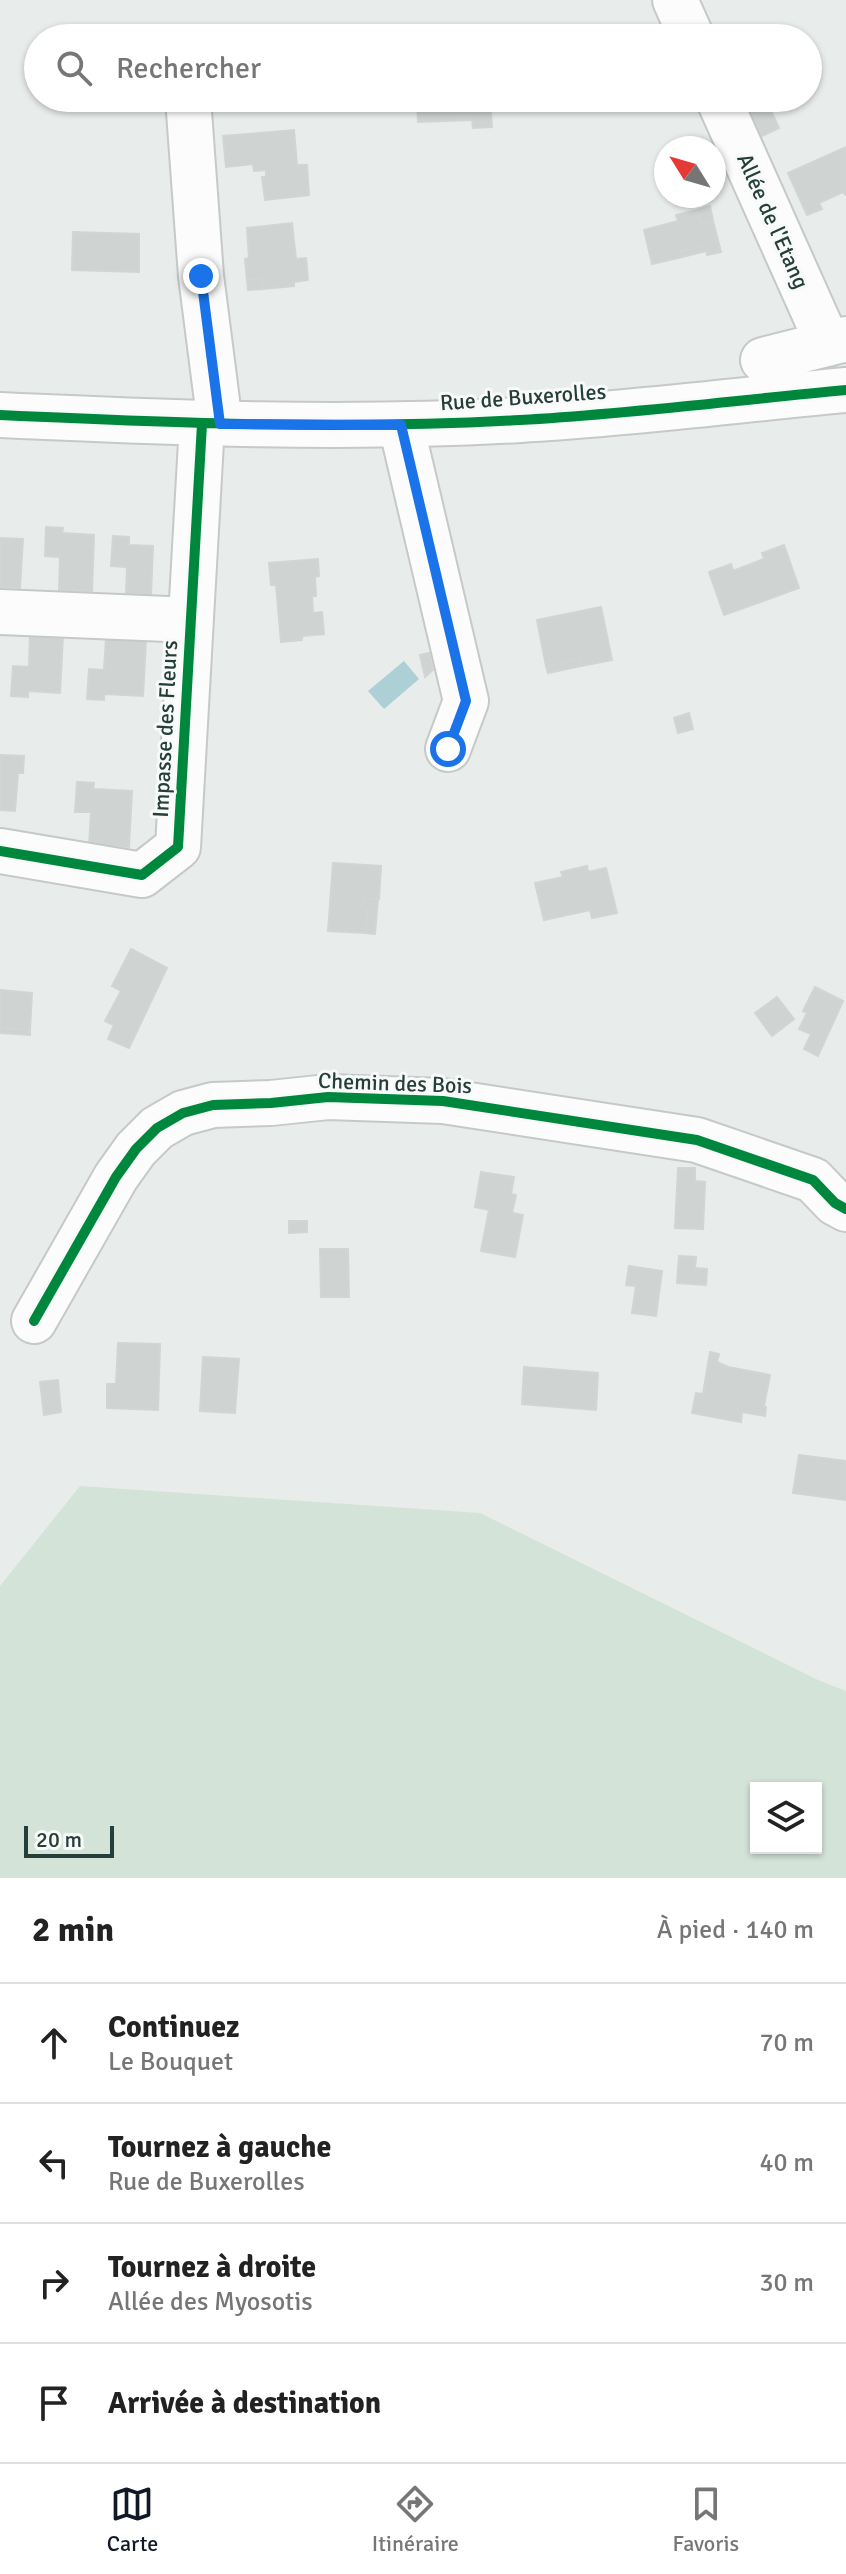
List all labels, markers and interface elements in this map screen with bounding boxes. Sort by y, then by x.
search box [24,24,822,112]
icon: search [52,46,96,90]
text: Rechercher [116,50,261,87]
north arrow [654,136,726,208]
street label: Allée de l'Etang [731,149,815,293]
route end [183,258,219,294]
street label: Rue de Buxerolles [439,378,607,416]
street label: Impasse des Fleurs [147,640,183,818]
route start [430,731,466,767]
street label: Chemin des Bois [318,1067,472,1099]
map controls [750,1782,822,1854]
button: layers [750,1782,822,1854]
scale bar [24,1822,114,1858]
text: 20 m [36,1826,82,1853]
text: 2 min [32,1909,114,1951]
text: À pied · 140 m [657,1914,814,1946]
text: Continuez [108,2009,240,2046]
icon: ahead [32,2021,76,2065]
text: 70 m [759,2027,814,2059]
text: Le Bouquet [108,2046,233,2078]
text: Tournez à gauche [108,2129,331,2166]
icon: left [32,2141,76,2185]
text: 40 m [759,2147,814,2179]
text: Rue de Buxerolles [108,2166,305,2198]
text: Tournez à droite [108,2249,316,2286]
icon: right [32,2261,76,2305]
text: 30 m [759,2267,814,2299]
text: Allée des Myosotis [108,2286,313,2318]
icon: arrive [32,2381,76,2425]
text: Arrivée à destination [108,2385,381,2422]
tab: Carte [107,2482,158,2557]
tab: Itinéraire [372,2482,459,2557]
tab: Favoris [672,2482,739,2557]

